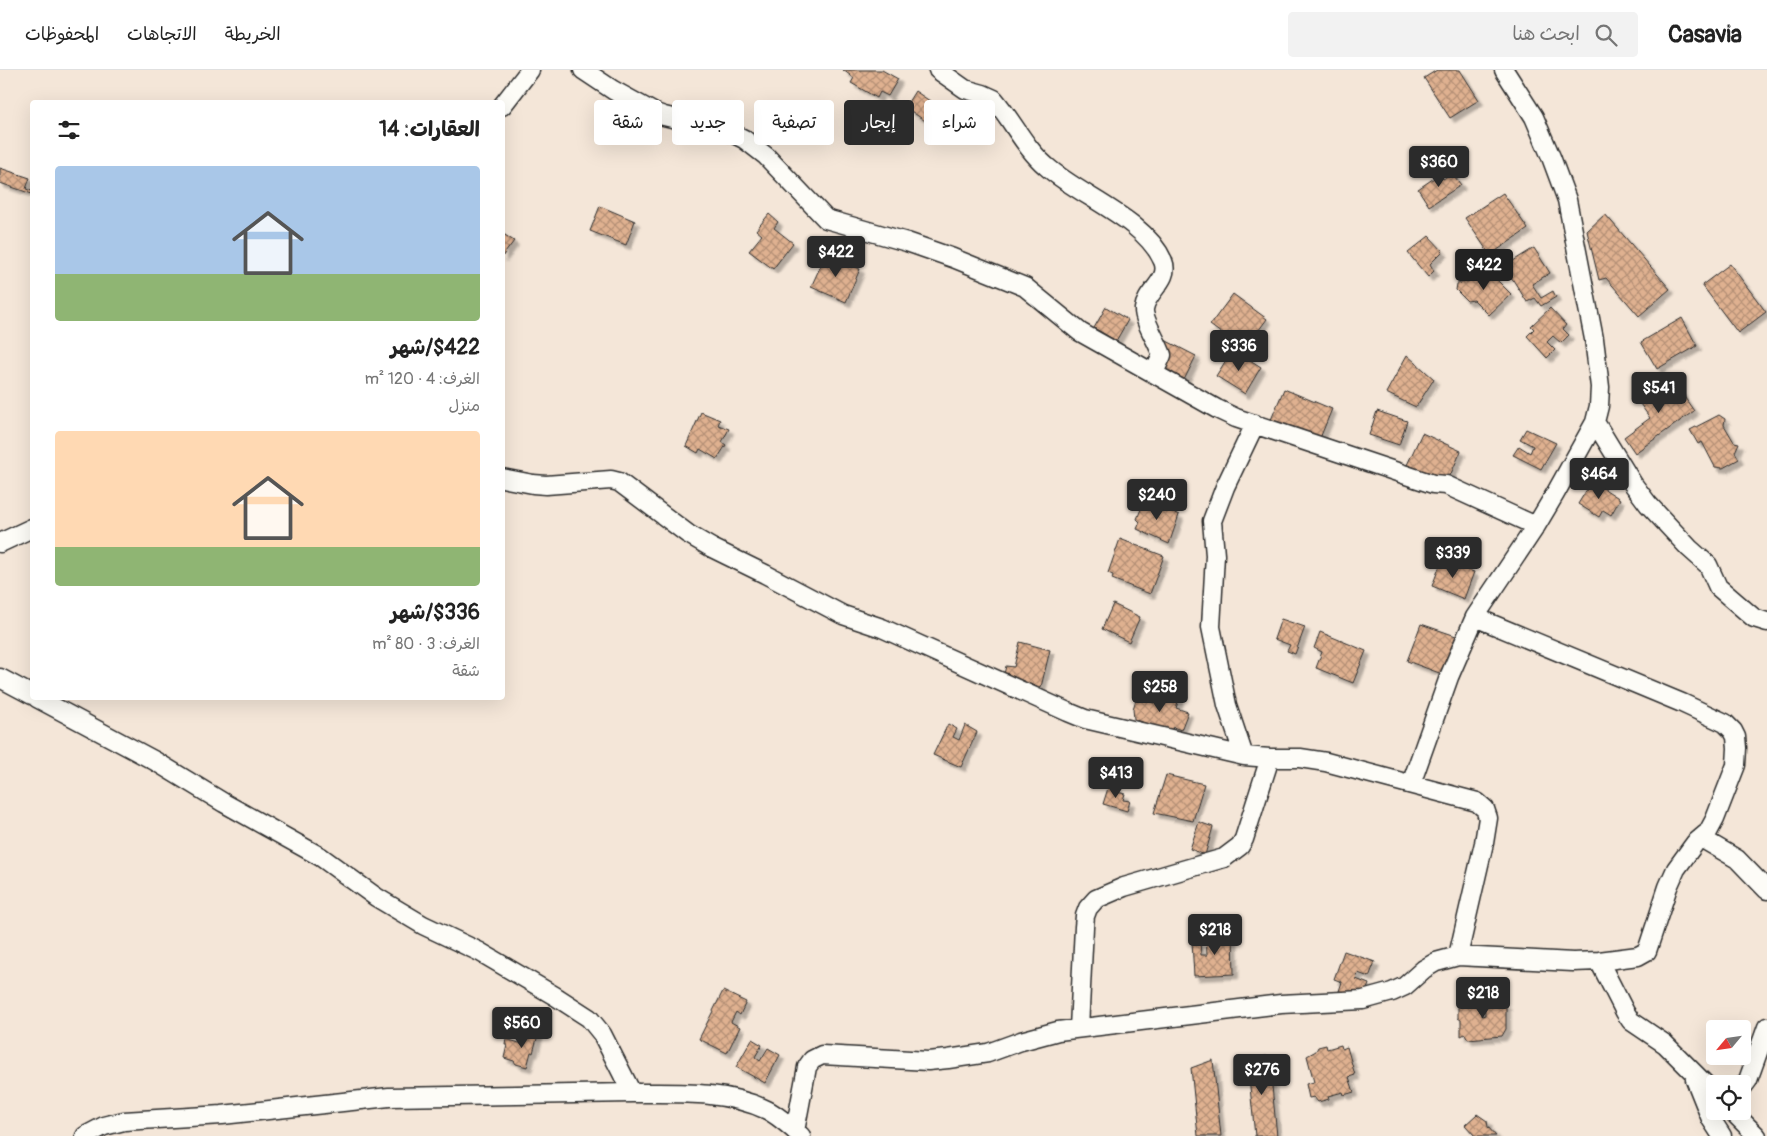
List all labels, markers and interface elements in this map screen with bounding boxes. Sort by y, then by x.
search box [1288,12,1638,57]
text: Casavia [1668,20,1742,49]
icon: search [1592,21,1620,49]
text: ابحث هنا [1512,22,1580,46]
text: المحفوظات [25,23,99,46]
text: الاتجاهات [127,23,197,46]
text: الخريطة [225,23,281,46]
chip: شقة [594,100,662,145]
chip: جديد [672,100,744,145]
chip: تصفية [754,100,834,145]
chip: إيجار [844,100,914,145]
chip: شراء [924,100,995,145]
icon: filters [55,116,83,144]
text: العقارات: 14 [379,116,480,143]
pin: $360 [1409,146,1469,188]
text: $360 [1420,152,1458,172]
icon: home [223,198,313,288]
pin: $422 [806,236,866,278]
text: $422 [818,242,854,262]
pin: $422 [1454,248,1514,291]
text: $422 [1466,255,1502,275]
pin: $336 [1209,330,1269,372]
text: $422/شهر [391,334,480,361]
text: $336 [1221,336,1257,356]
text: الغرف: 4 · 120 m² [365,369,480,389]
pin: $541 [1629,372,1689,414]
text: $541 [1643,378,1675,398]
text: منزل [448,396,480,416]
pin: $464 [1569,458,1629,500]
icon: home [223,463,313,553]
text: $464 [1581,464,1617,484]
pin: $240 [1127,478,1187,521]
text: $240 [1138,485,1176,505]
pin: $339 [1423,536,1483,579]
text: $339 [1436,543,1470,563]
text: $336/شهر [391,599,480,626]
text: الغرف: 3 · 80 m² [372,634,480,654]
text: شقة [452,661,480,681]
pin: $258 [1130,670,1190,713]
text: $258 [1143,677,1177,697]
pin: $413 [1086,756,1146,799]
text: $413 [1099,763,1133,783]
pin: $218 [1185,914,1245,956]
text: $218 [1199,920,1231,940]
pin: $218 [1453,976,1513,1019]
text: $218 [1467,983,1499,1003]
pin: $560 [492,1006,552,1049]
text: $560 [503,1013,541,1033]
north arrow [1706,1020,1751,1065]
map controls [1706,1020,1751,1120]
pin: $276 [1232,1054,1292,1096]
text: $276 [1244,1060,1280,1080]
button: locate [1706,1075,1751,1120]

